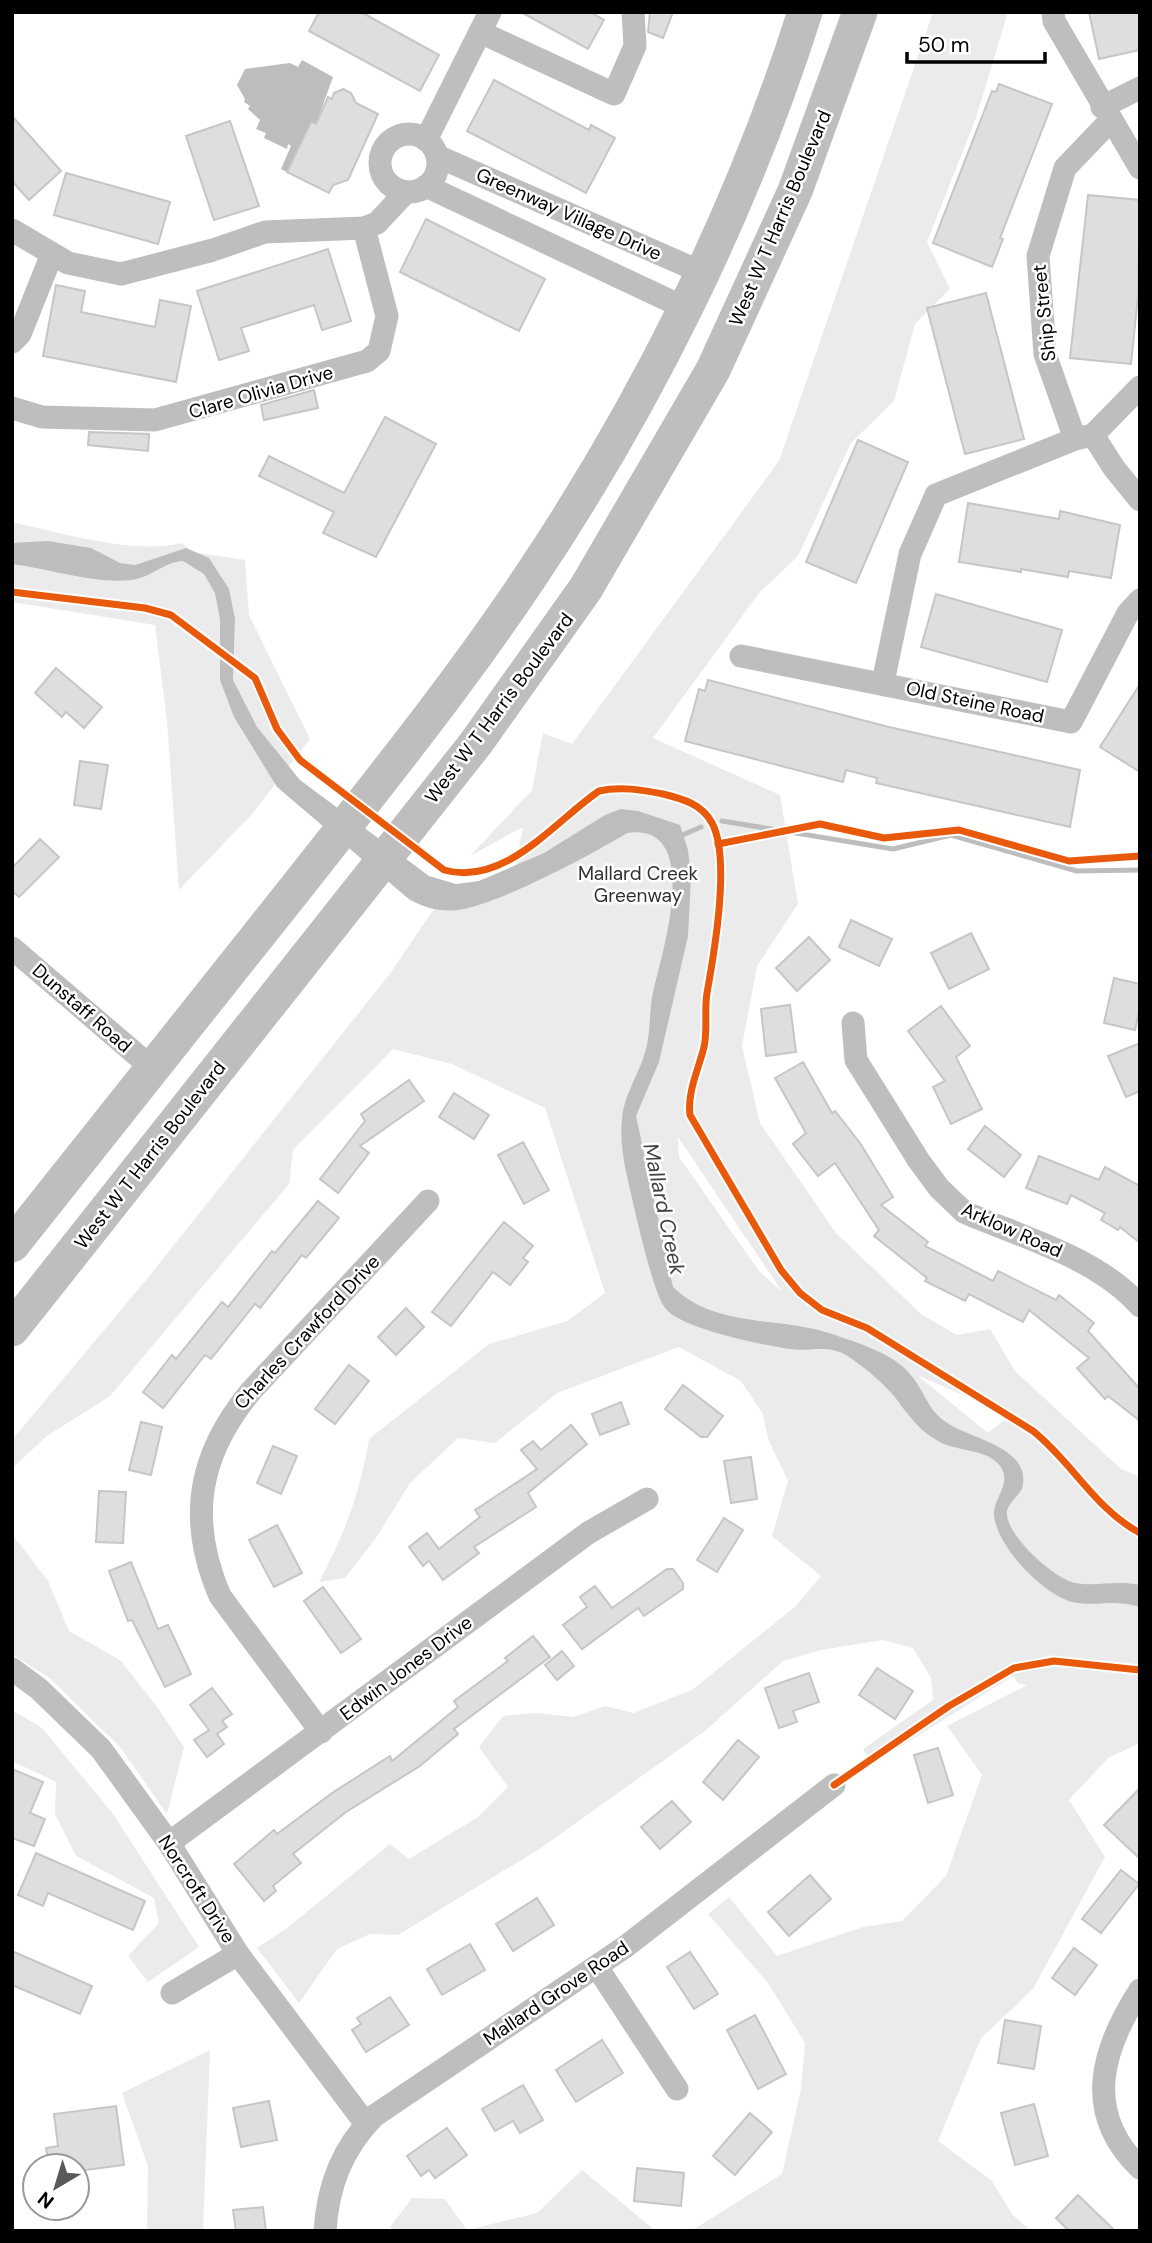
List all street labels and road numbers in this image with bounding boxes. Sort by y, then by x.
street label: West W T Harris Boulevard [723,106,837,330]
street label: Greenway Village Drive [472,162,666,266]
street label: Ship Street [1026,263,1062,363]
street label: Clare Olivia Drive [186,359,336,425]
street label: West W T Harris Boulevard [419,608,579,808]
street label: Old Steine Road [904,675,1046,729]
street label: Dunstaff Road [27,958,137,1058]
street label: West W T Harris Boulevard [69,1056,231,1254]
street label: Arklow Road [958,1197,1066,1263]
street label: Charles Crawford Drive [229,1249,385,1415]
street label: Edwin Jones Drive [335,1610,477,1726]
street label: Norcroft Drive [153,1830,241,1948]
street label: Mallard Grove Road [478,1935,634,2051]

